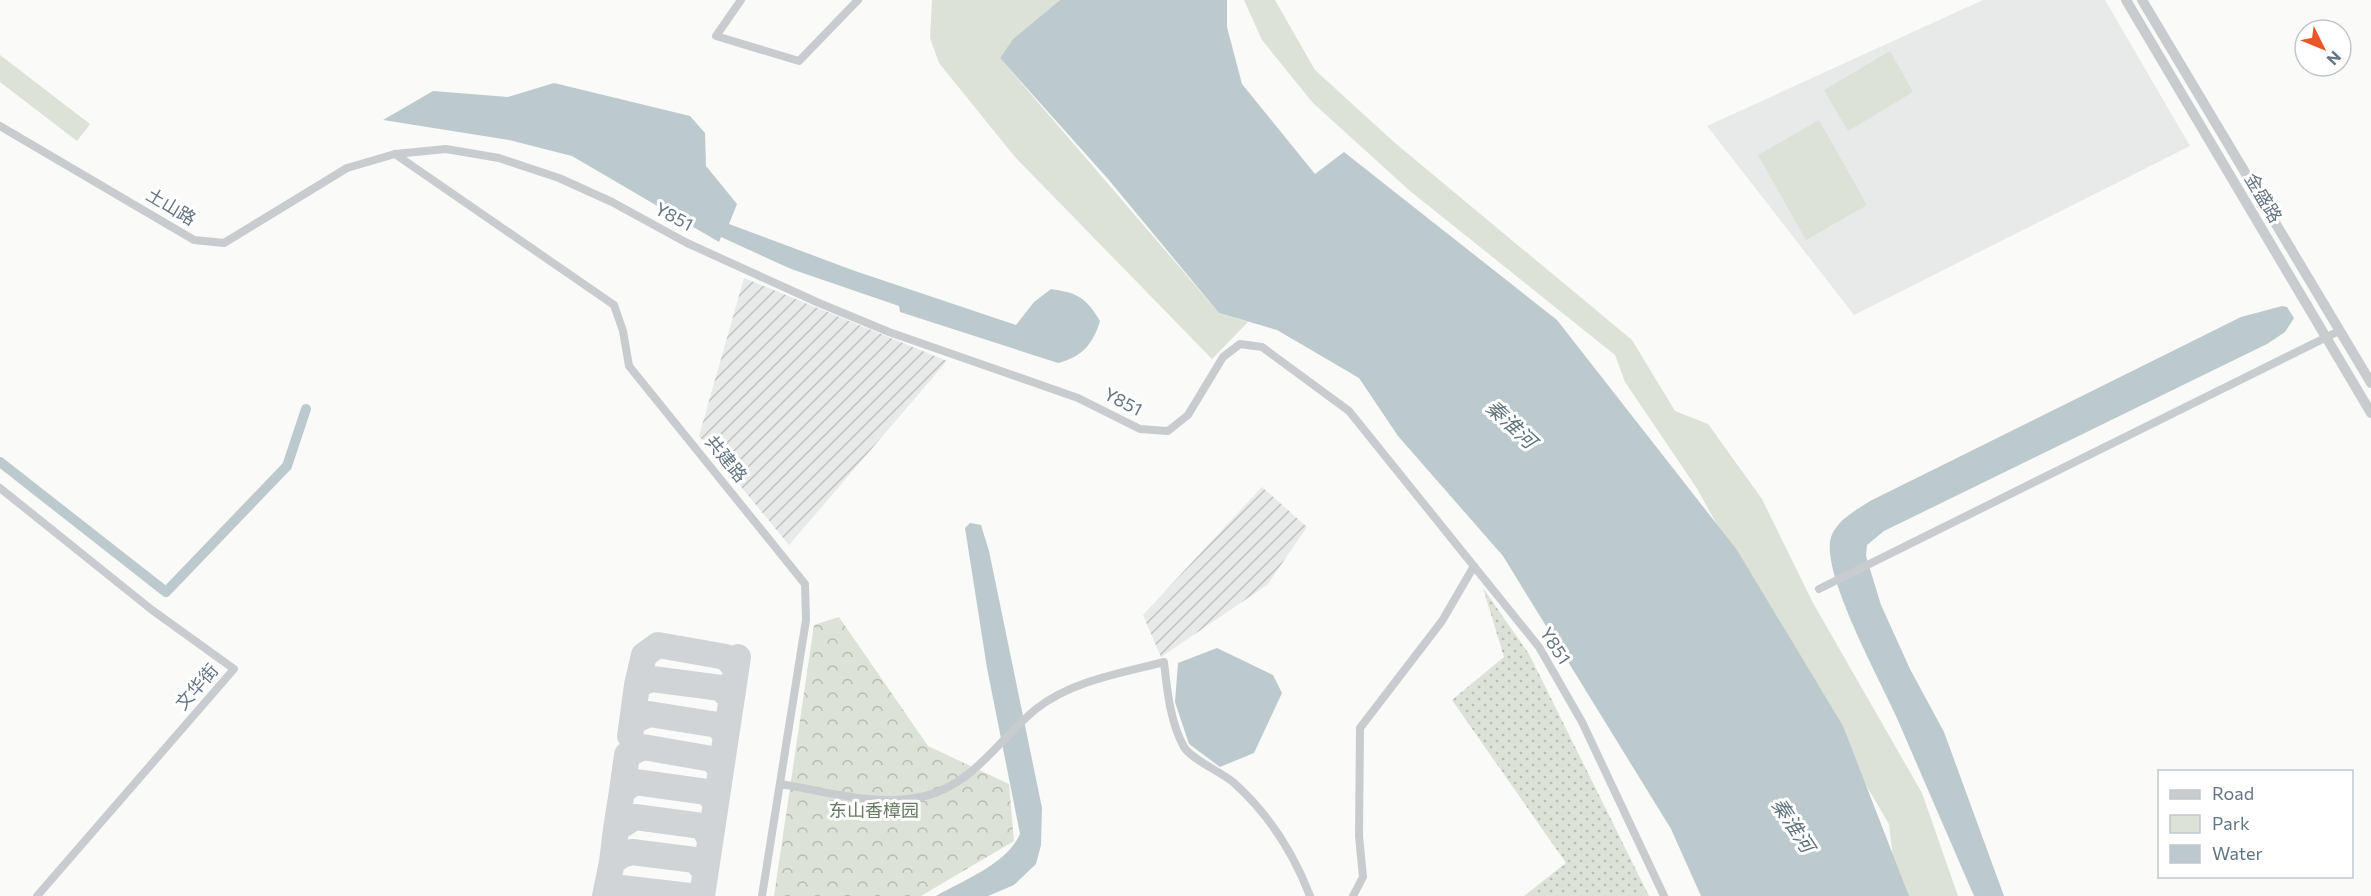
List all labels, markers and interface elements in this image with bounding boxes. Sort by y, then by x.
north arrow [2293,18,2353,78]
text: N [2323,48,2345,69]
street label: 金盛路 [2241,169,2287,226]
street label: 土山路 [143,183,200,229]
street label: Y851 [652,197,697,235]
street label: Y851 [1101,382,1146,420]
water label: 秦淮河 [1482,394,1545,455]
street label: 共建路 [701,430,752,486]
street label: Y851 [1536,623,1576,668]
street label: 文华街 [170,659,222,714]
legend [2158,770,2353,878]
text: Road [2212,782,2254,804]
water label: 秦淮河 [1767,793,1822,860]
park label: 东山香樟园 [829,799,919,821]
text: Park [2212,812,2250,834]
text: Water [2212,842,2263,864]

